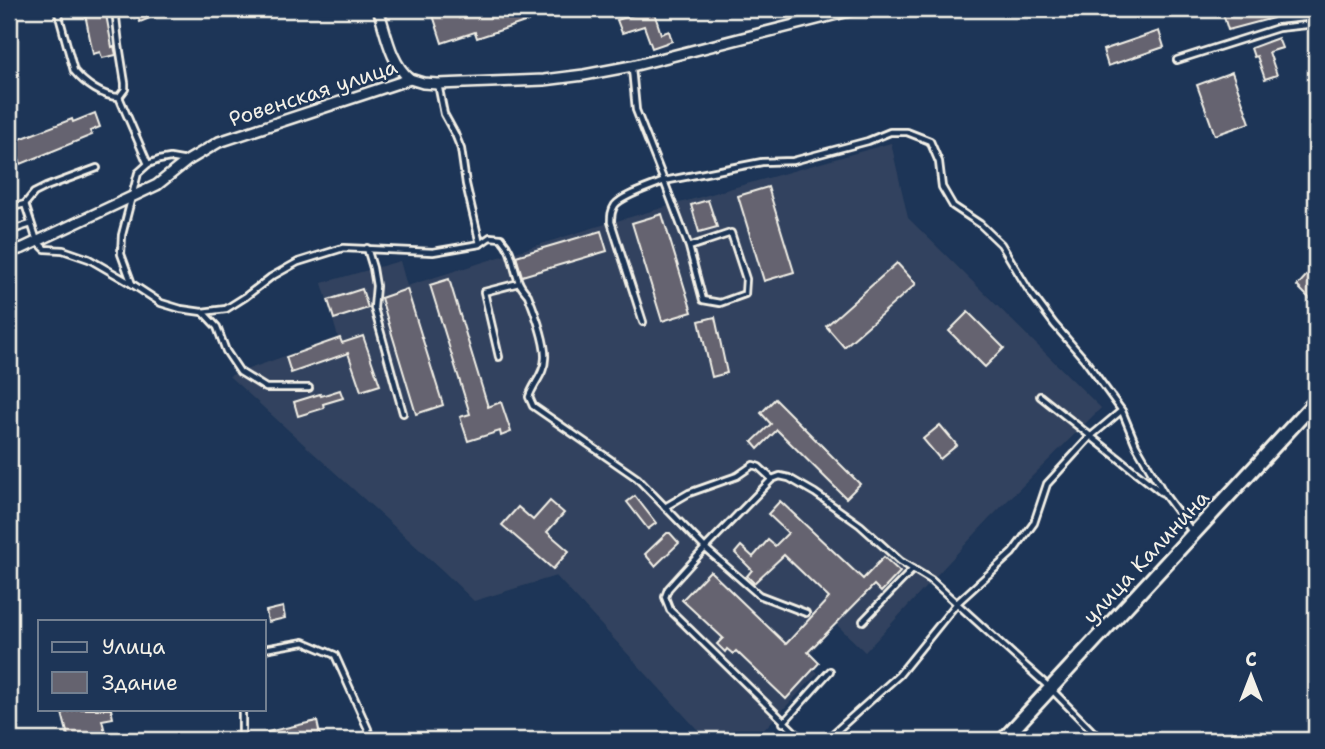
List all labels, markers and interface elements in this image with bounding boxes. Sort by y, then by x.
street label: Ровенская улица [225,53,401,133]
street label: улица Калинина [1077,484,1215,630]
legend [38,620,266,710]
text: Улица [102,633,165,661]
north arrow [1216,640,1286,710]
text: С [1245,647,1257,672]
text: Здание [102,669,178,697]

